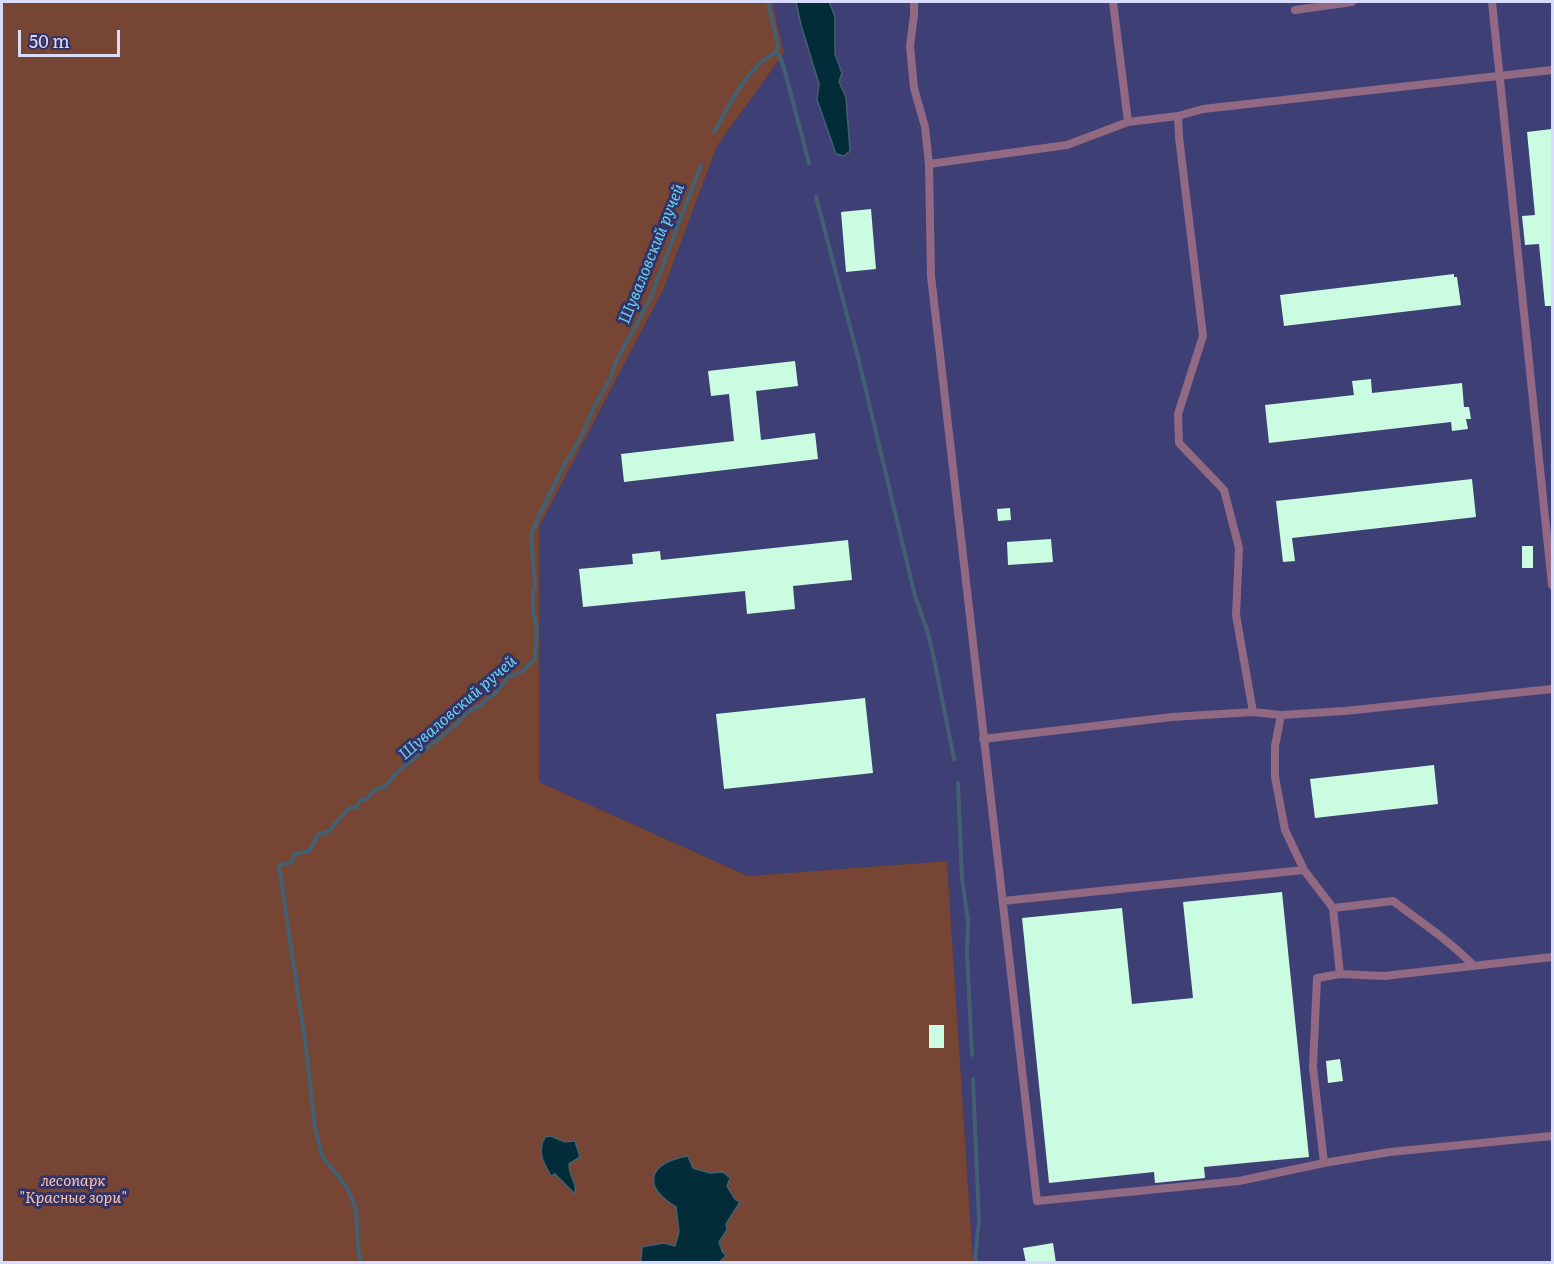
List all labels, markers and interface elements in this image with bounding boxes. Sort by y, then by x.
scale bar [21,18,123,56]
text: 50 m [29,27,70,54]
water label: Шуваловский ручей [615,181,689,327]
water label: Шуваловский ручей [395,652,521,764]
park label: лесопарк "Красные зори" [19,1173,127,1208]

